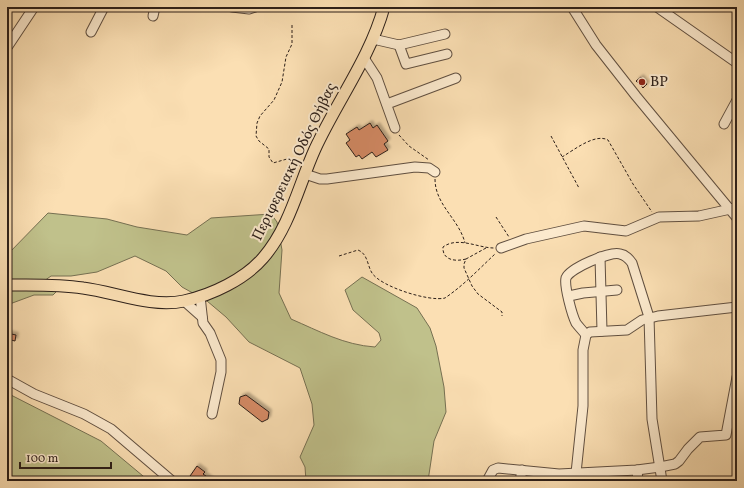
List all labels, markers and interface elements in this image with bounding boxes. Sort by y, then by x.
place label: BP [650,72,668,93]
marker: BP [637,77,647,87]
street label: Περιφερειακή Οδός Θήβας [248,79,343,245]
scale bar [20,444,111,470]
text: 100 m [26,451,59,467]

